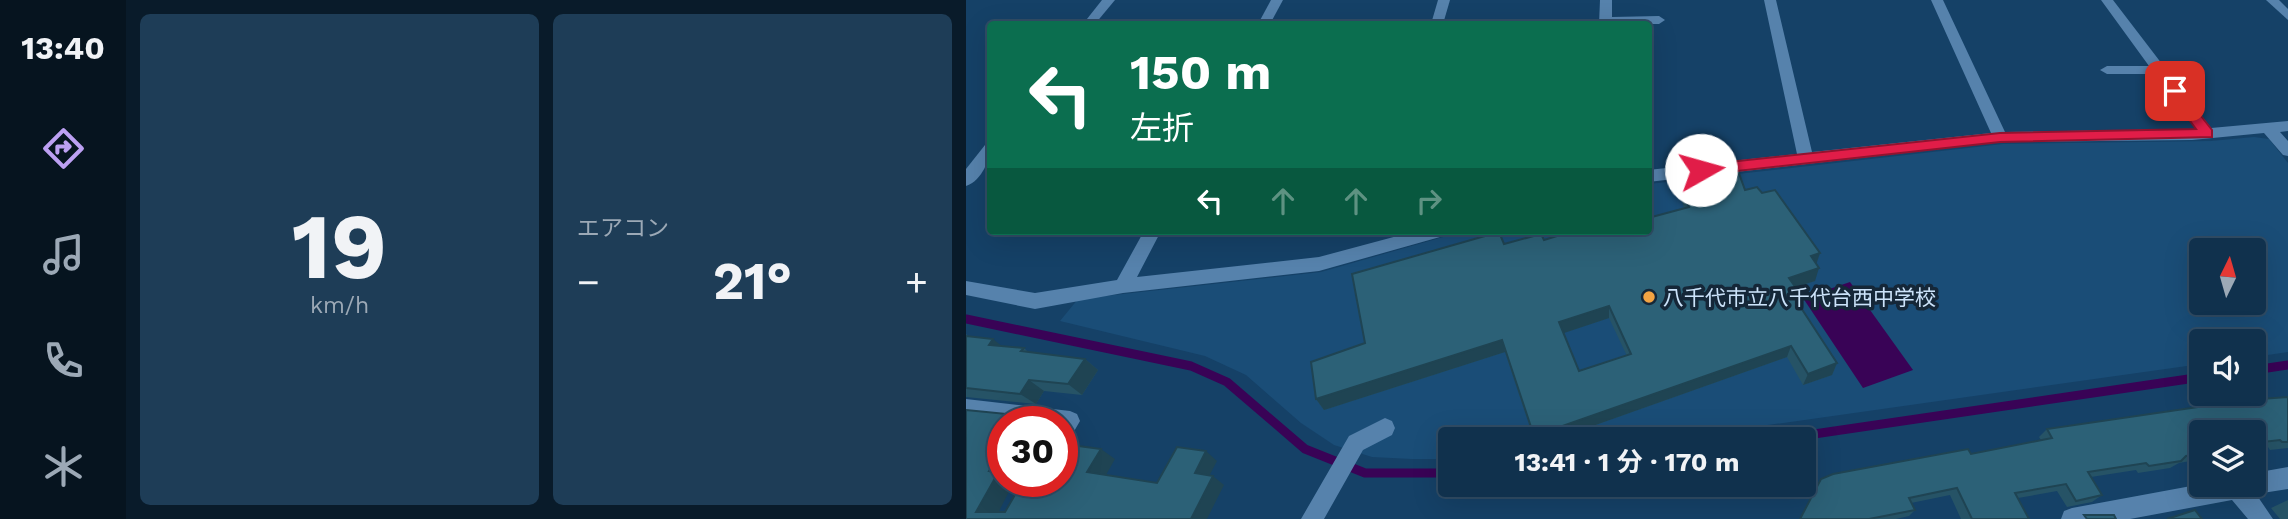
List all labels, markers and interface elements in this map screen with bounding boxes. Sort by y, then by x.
text: 13:40 [21,29,105,67]
text: 150 m [1130,43,1271,101]
icon: left [1015,49,1106,140]
pin [2145,61,2205,121]
icon: arrive [2156,72,2194,110]
text: 左折 [1130,109,1194,147]
icon: directions [39,124,88,173]
position arrow [1664,133,1738,207]
icon: left [1191,182,1229,220]
icon: ahead [1264,182,1302,220]
icon: ahead [1337,182,1375,220]
icon: right [1410,182,1448,220]
text: 19 [292,193,387,300]
text: エアコン [577,215,669,242]
icon: music [39,230,88,279]
north arrow [2189,238,2266,315]
map controls [2189,238,2266,497]
text: 21° [713,251,792,312]
text: − [577,260,600,304]
text: + [905,260,928,304]
place label: 八千代市立八千代台西中学校 [1663,285,1936,310]
marker: 八千代市立八千代台西中学校 [1641,289,1657,305]
text: km/h [310,292,369,319]
button: sound [2189,329,2266,406]
icon: phone [39,336,88,385]
speed limit sign: 30 [987,406,1078,497]
button: layers [2189,420,2266,497]
icon: climate [39,442,88,491]
text: 13:41 · 1 分 · 170 m [1514,447,1740,477]

